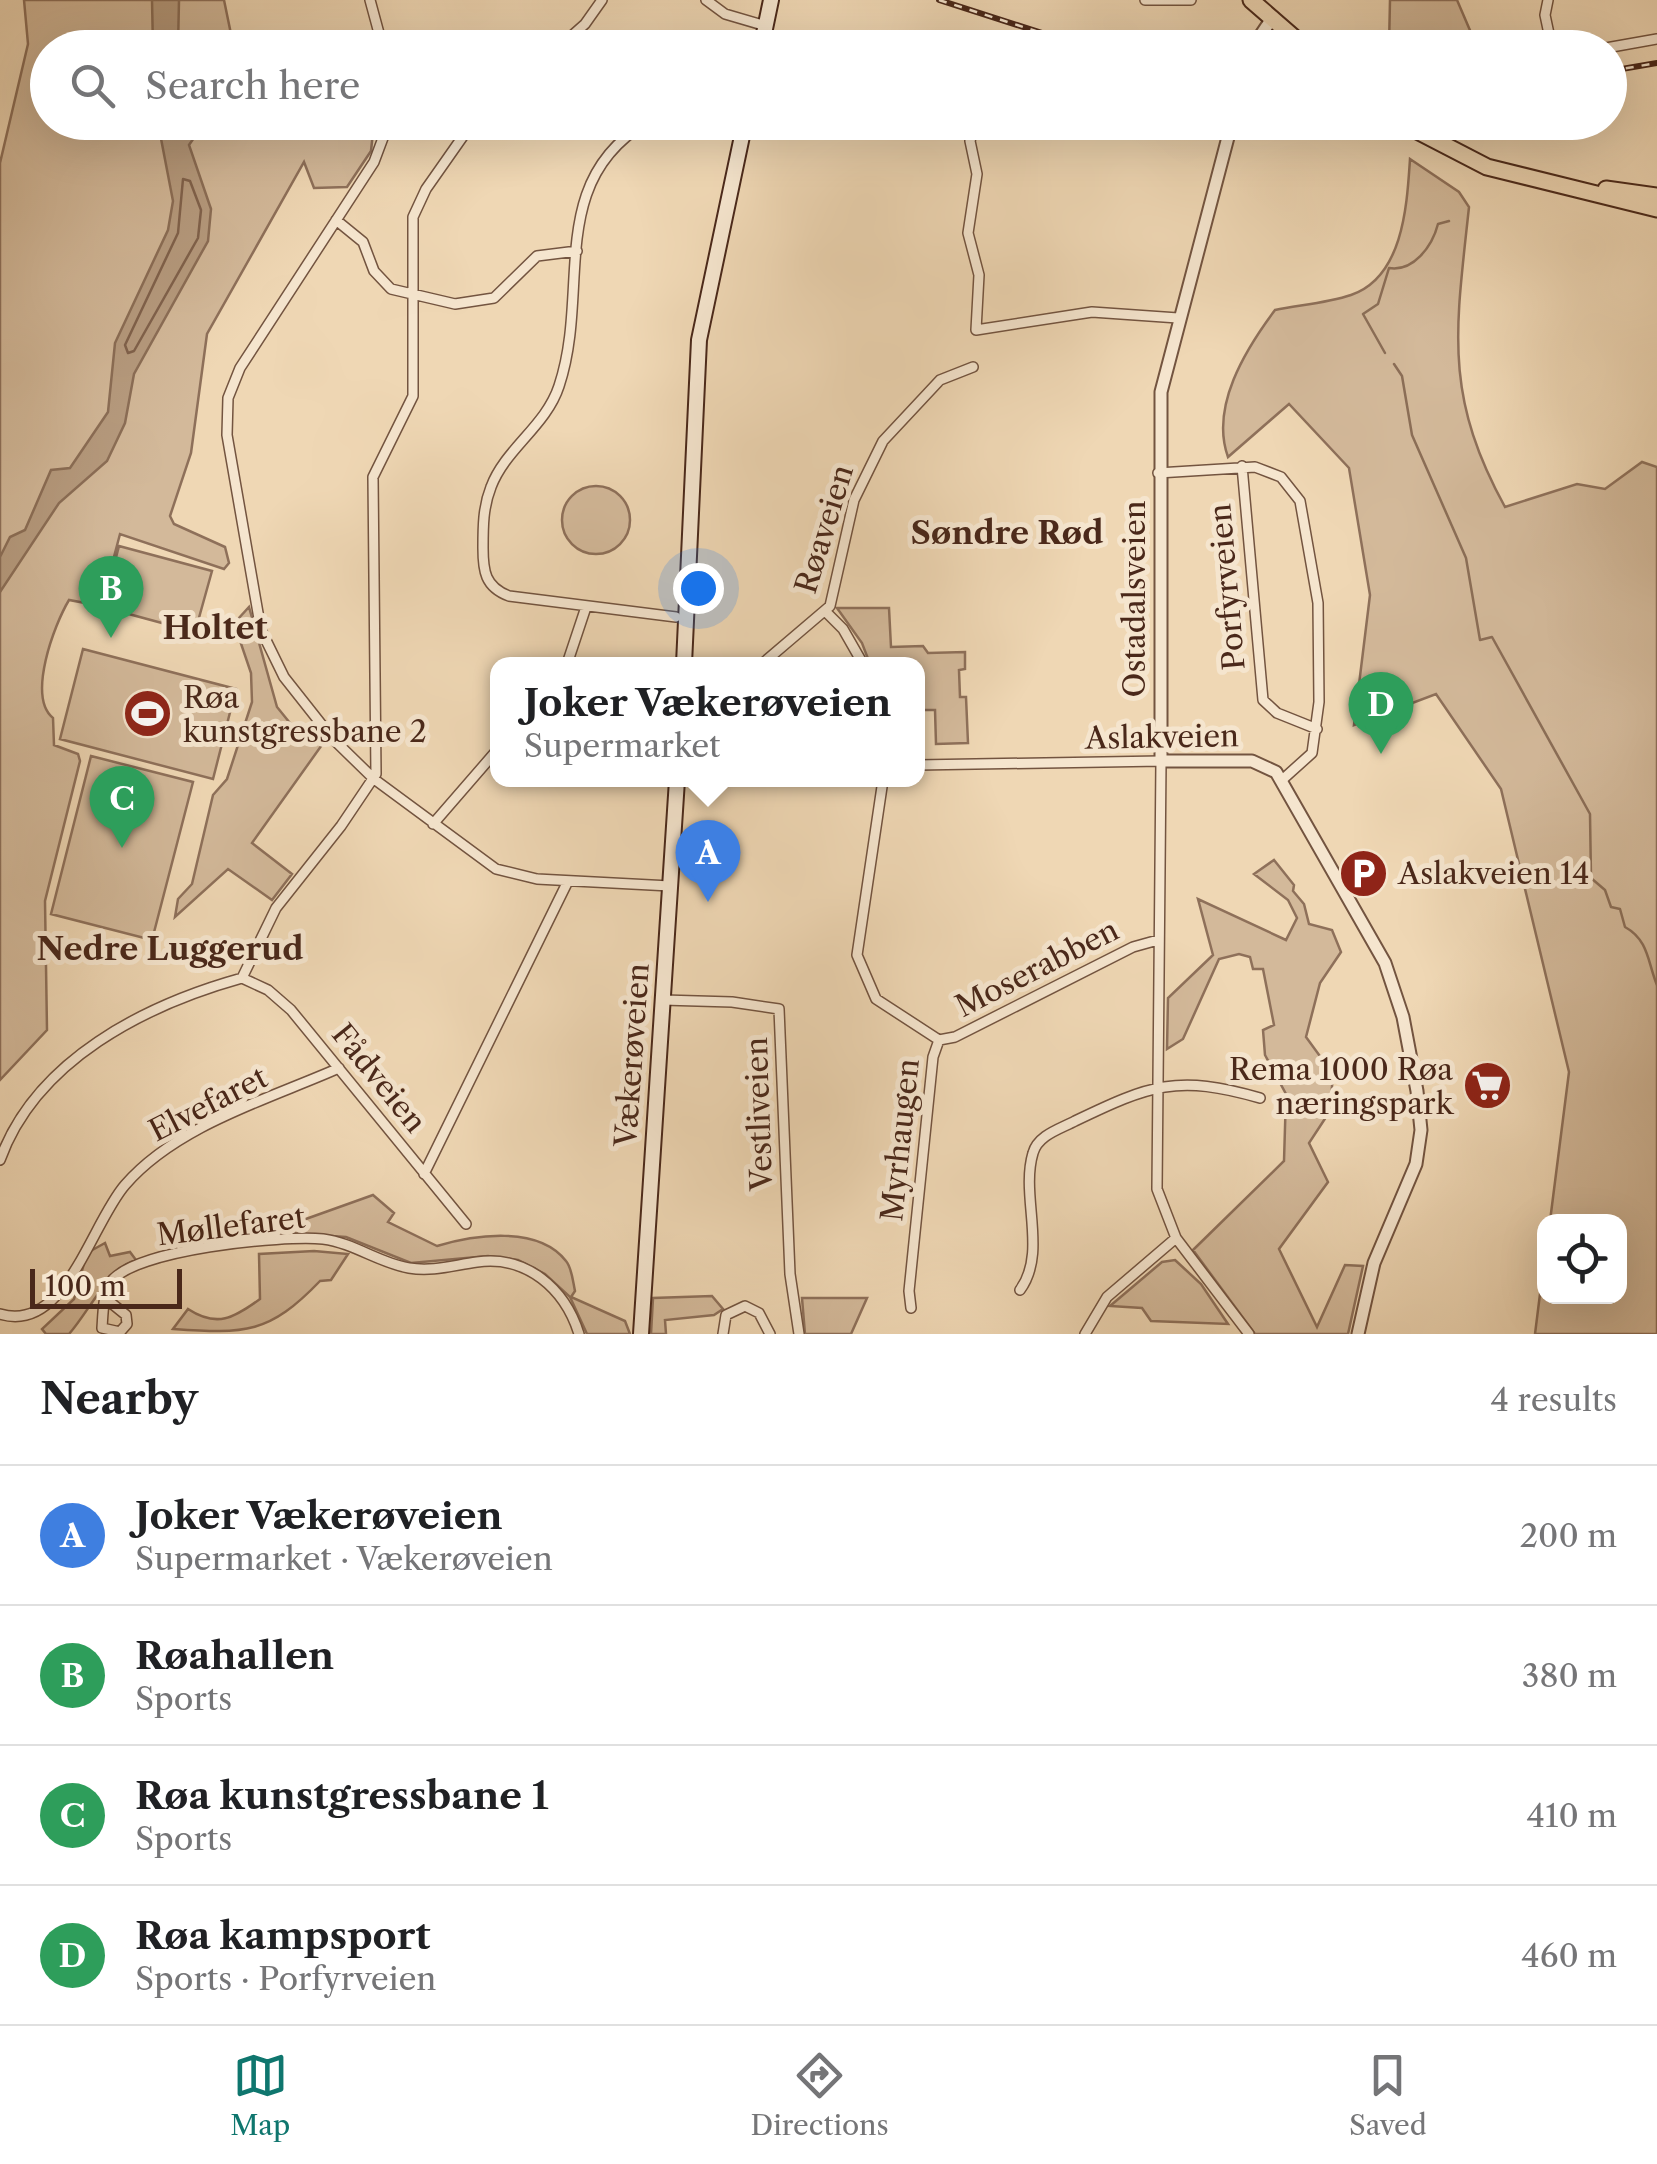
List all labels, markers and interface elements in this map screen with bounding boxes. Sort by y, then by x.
search box [30,30,1627,140]
icon: search [65,58,120,113]
text: Search here [145,62,360,109]
street label: Røaveien [787,460,861,598]
street label: Ostadalsveien [1116,500,1153,698]
street label: Porfyrveien [1201,502,1253,672]
district label: Søndre Rød [910,513,1104,552]
pin: B [78,556,144,638]
your location [673,563,724,614]
district label: Holtet [163,608,268,647]
popup [490,657,925,787]
pin: D [1348,672,1414,754]
place label: Røa kunstgressbane 2 [183,679,427,750]
text: Joker Vækerøveien [524,679,891,726]
sports icon: Røa kunstgressbane 2 [122,688,174,740]
street label: Aslakveien [1084,717,1239,757]
text: Supermarket [524,726,720,765]
pin: C [90,766,154,848]
pin: A [676,820,740,902]
parking icon: Aslakveien 14 [1337,847,1389,899]
place label: Aslakveien 14 [1397,855,1590,892]
street label: Moserabben [949,911,1125,1025]
district label: Nedre Luggerud [36,929,304,968]
street label: Vækerøveien [607,962,657,1149]
street label: Fådveien [324,1016,434,1140]
street label: Vestliveien [738,1036,780,1193]
place label: Rema 1000 Røa næringspark [1229,1051,1455,1122]
street label: Myrhaugen [873,1057,927,1223]
street label: Elvefaret [143,1058,274,1149]
supermarket icon: Rema 1000 Røa næringspark [1462,1060,1514,1112]
street label: Møllefaret [155,1199,308,1253]
map controls [1537,1214,1627,1304]
button: locate [1537,1214,1627,1304]
scale bar [30,1264,182,1308]
text: 100 m [45,1269,126,1303]
text: Nearby [40,1373,198,1425]
text: 4 results [1491,1380,1617,1419]
text: Joker Vækerøveien [135,1492,503,1539]
text: A [60,1516,85,1555]
text: 200 m [1520,1516,1617,1555]
text: Supermarket · Vækerøveien [135,1539,553,1578]
text: Røahallen [135,1632,334,1679]
text: B [61,1656,84,1695]
text: 380 m [1522,1656,1617,1695]
text: Sports [135,1679,232,1718]
text: Røa kunstgressbane 1 [135,1772,549,1819]
text: C [60,1796,85,1835]
text: 410 m [1526,1796,1617,1835]
text: Sports [135,1819,232,1858]
text: Røa kampsport [135,1912,431,1959]
text: D [59,1936,86,1975]
text: 460 m [1521,1936,1617,1975]
text: Sports · Porfyrveien [135,1959,436,1998]
tab: Map [230,2048,290,2142]
tab: Directions [750,2048,889,2142]
tab: Saved [1349,2048,1427,2142]

